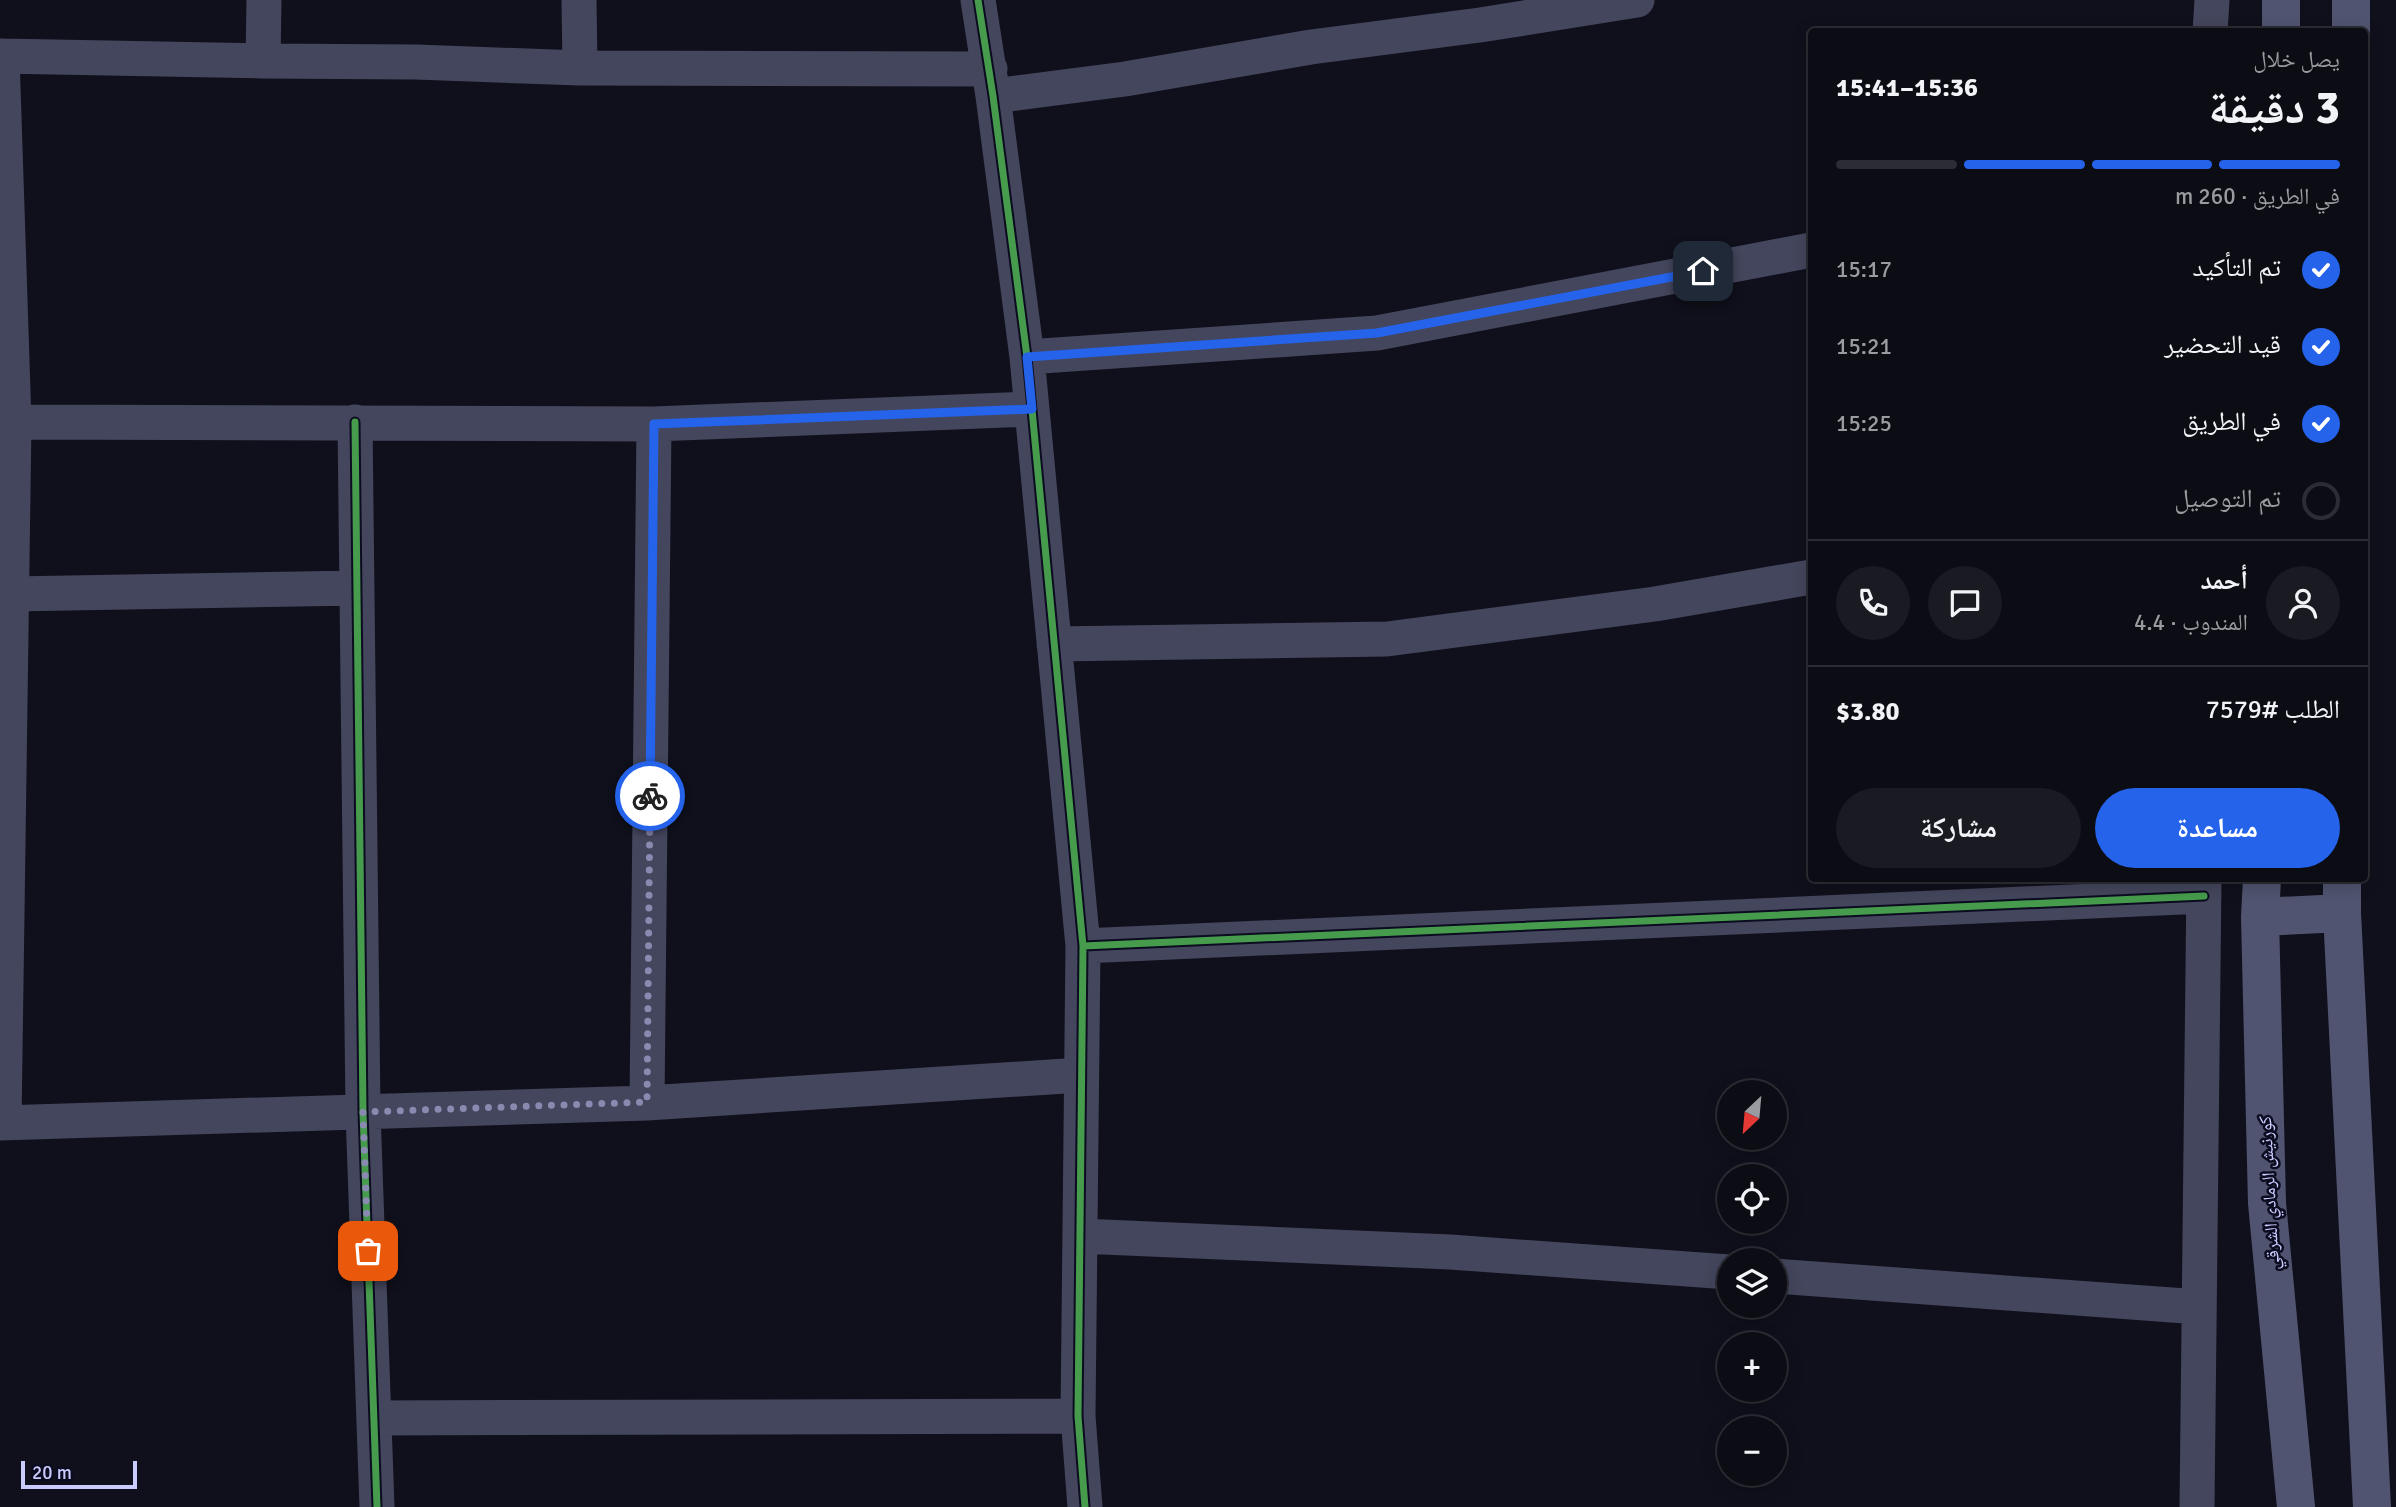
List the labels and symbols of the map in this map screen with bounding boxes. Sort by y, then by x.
pin [1673,241,1733,301]
courier [615,761,685,831]
north arrow [1717,1080,1787,1150]
street label: كورنيش الرمادي الشرقي [2254,1115,2288,1271]
pin [338,1221,398,1281]
scale bar [21,1458,136,1490]

